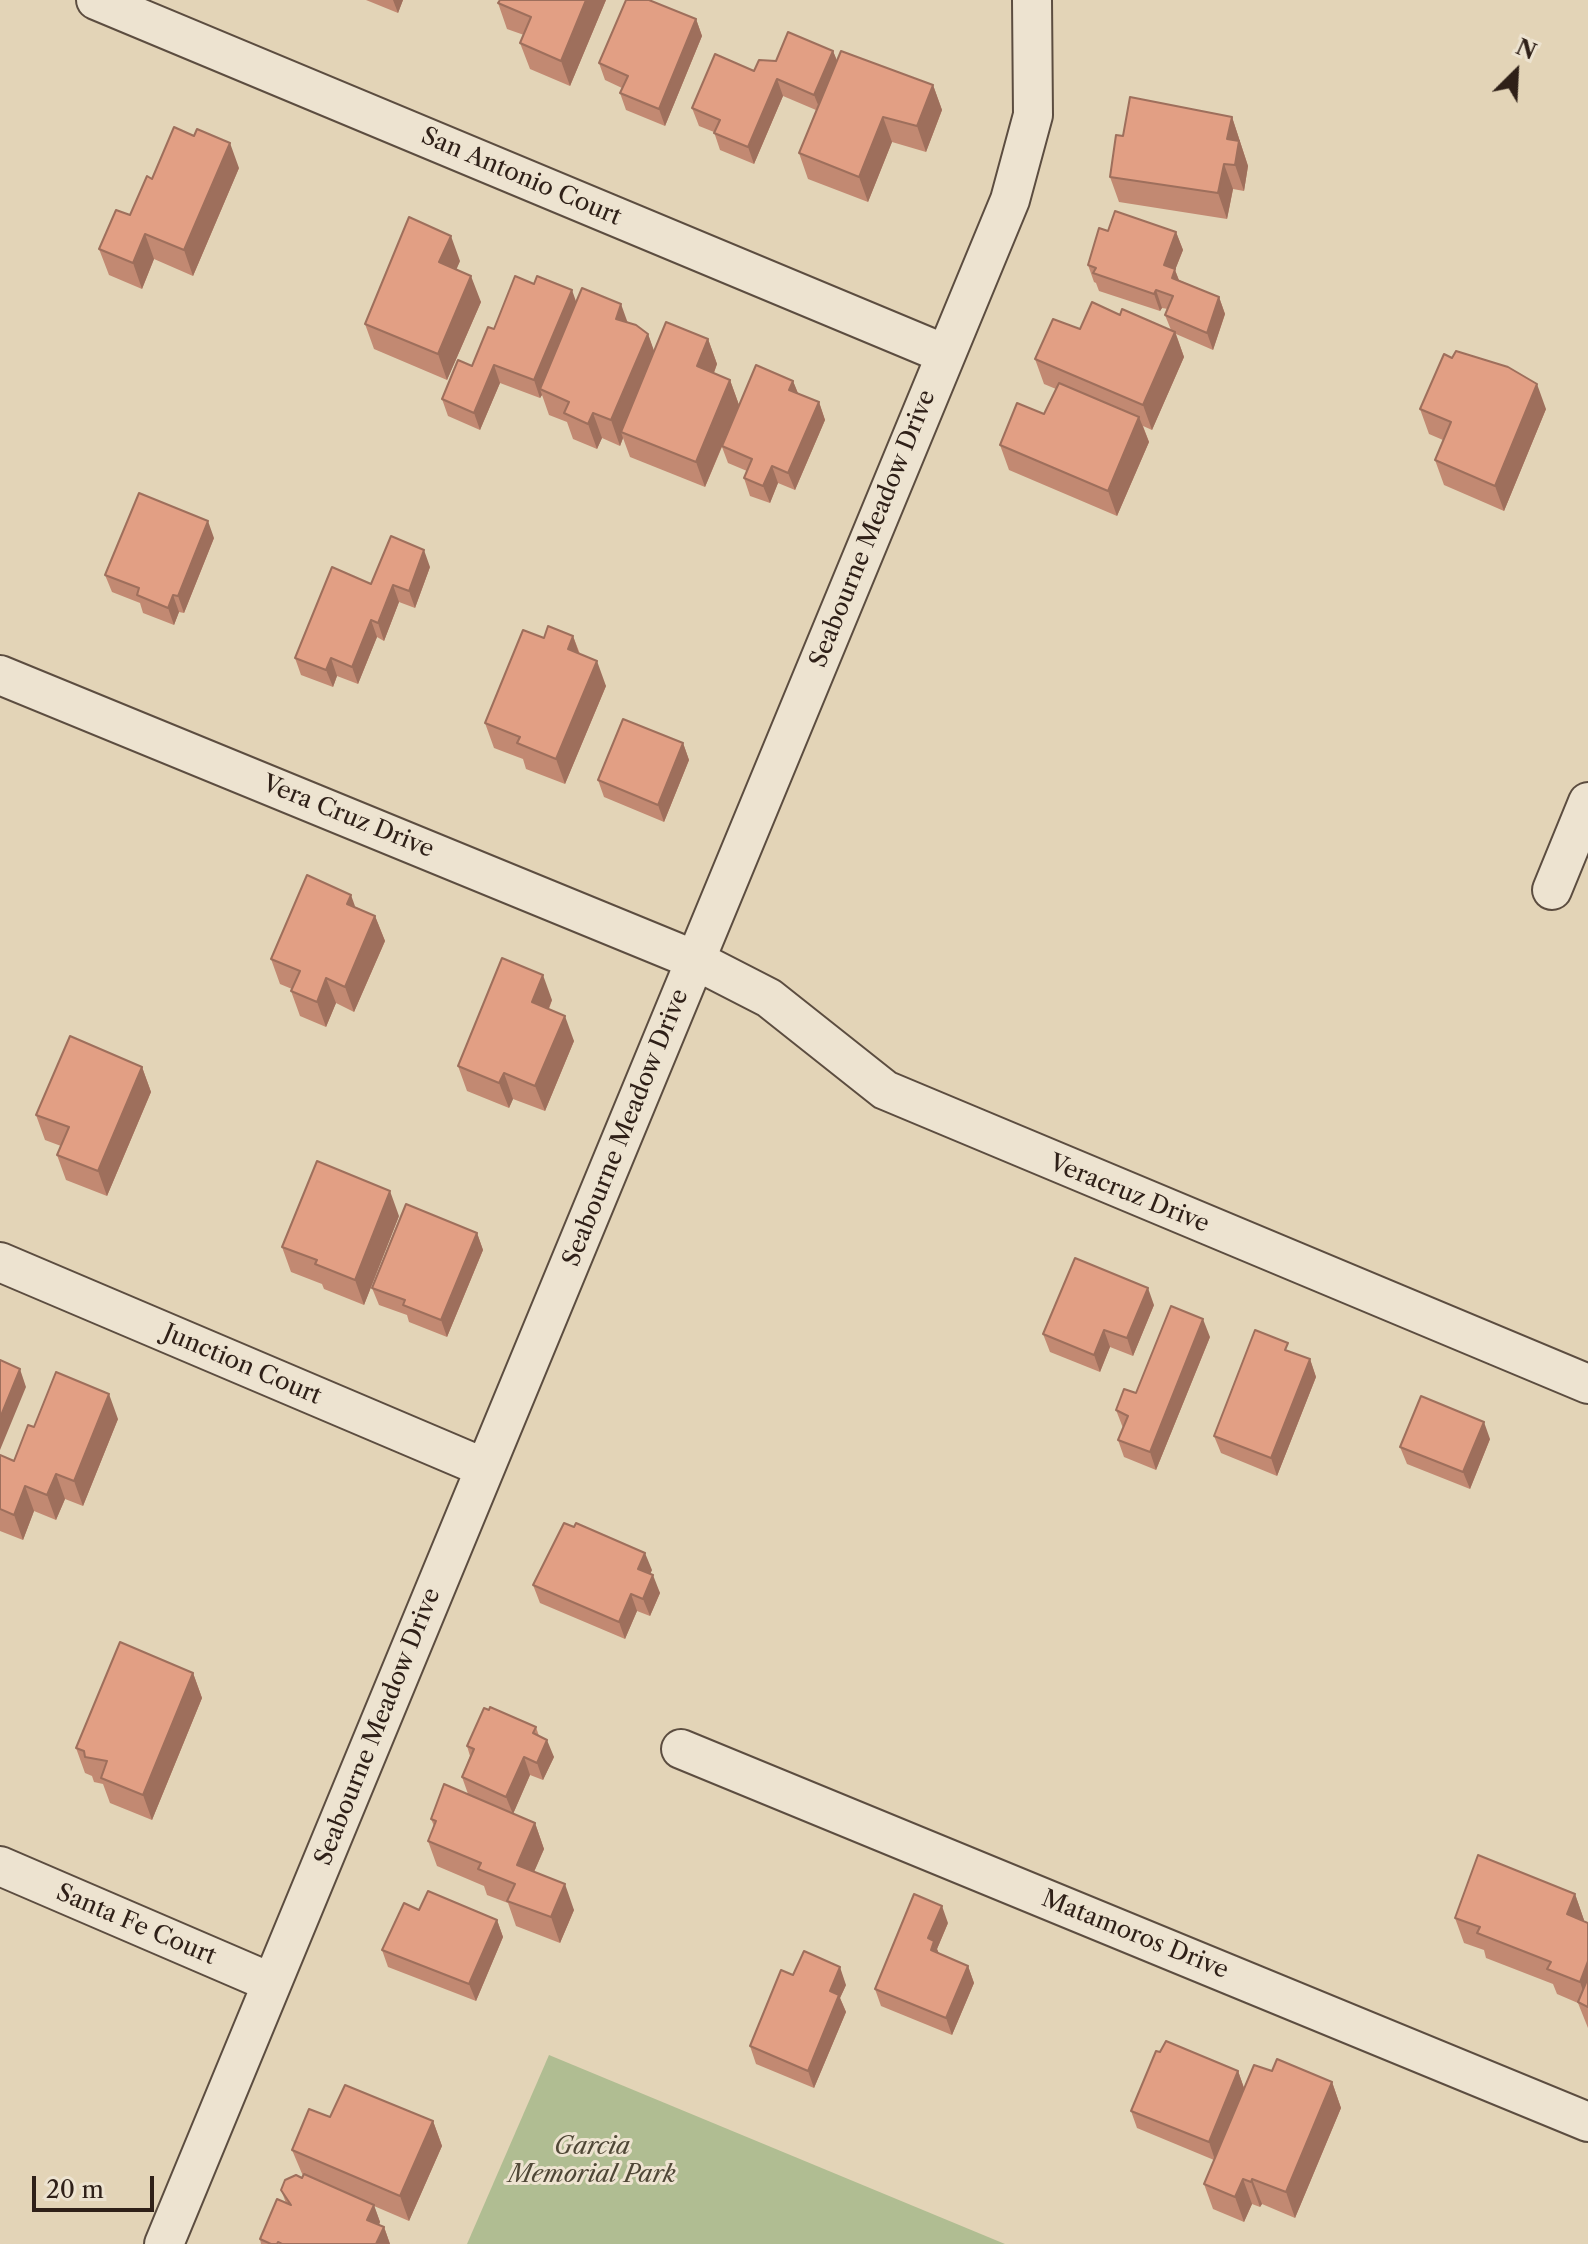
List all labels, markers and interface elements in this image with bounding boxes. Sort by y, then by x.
north arrow [1476,32,1556,112]
text: N [1512,33,1540,66]
street label: San Antonio Court [417,122,625,232]
street label: Seabourne Meadow Drive [804,386,942,672]
street label: Vera Cruz Drive [258,770,438,864]
street label: Seabourne Meadow Drive [557,985,695,1271]
street label: Veracruz Drive [1045,1149,1213,1239]
street label: Junction Court [159,1319,325,1411]
street label: Seabourne Meadow Drive [309,1584,447,1870]
street label: Santa Fe Court [52,1878,220,1972]
street label: Matamoros Drive [1038,1884,1232,1986]
park label: Garcia Memorial Park [508,2133,676,2189]
scale bar [36,2160,158,2210]
text: 20 m [46,2175,104,2204]

